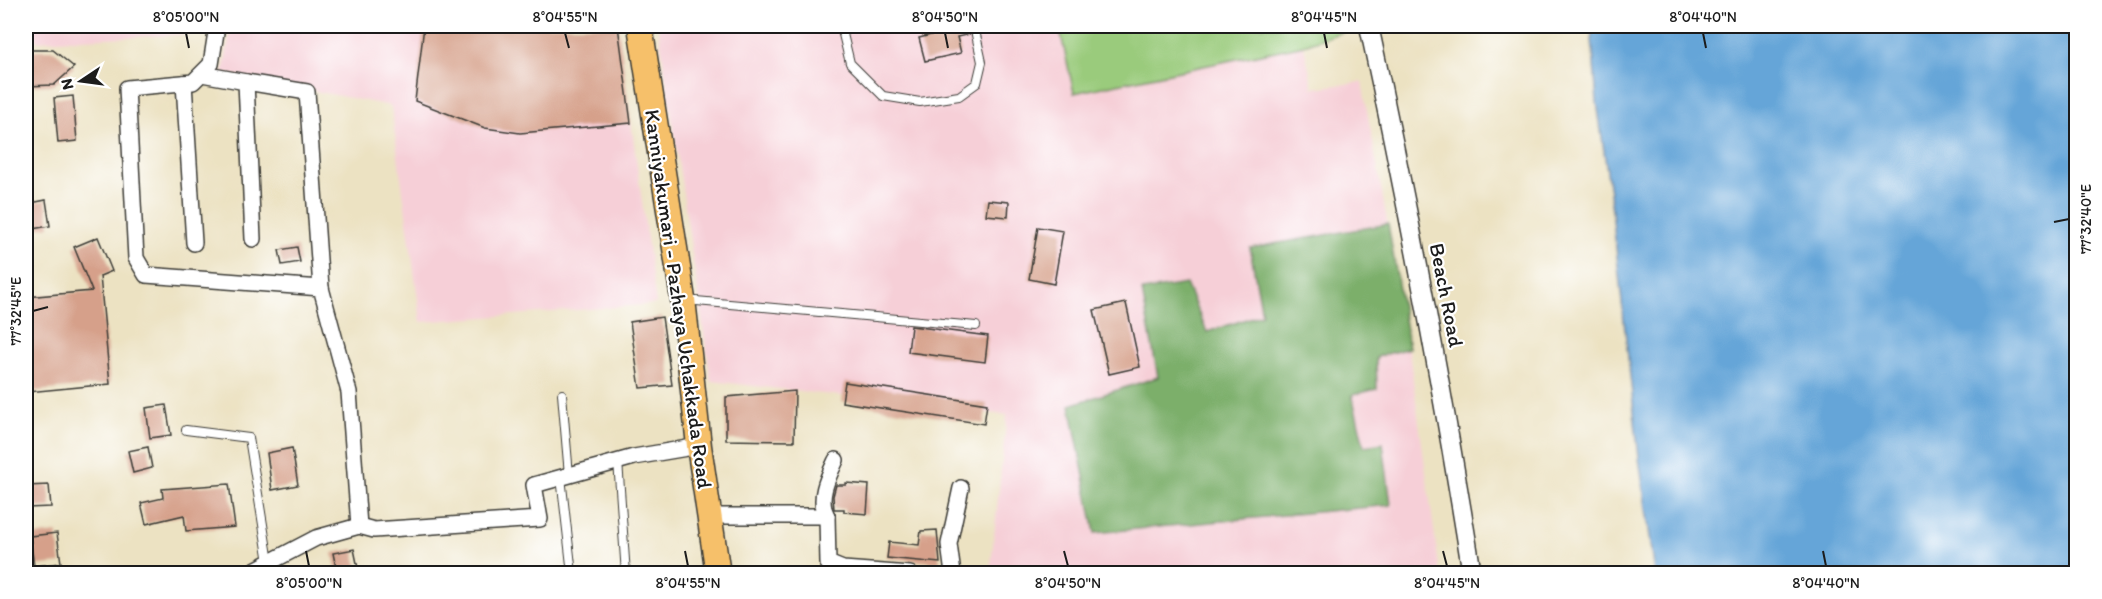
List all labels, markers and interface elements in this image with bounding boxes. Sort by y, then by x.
text: 8°05'00"N [153,8,219,26]
text: 8°04'55"N [532,8,598,26]
text: 8°04'50"N [912,8,978,26]
text: 8°04'45"N [1291,8,1357,26]
text: 8°04'40"N [1669,8,1737,26]
north arrow [51,51,111,111]
text: N [56,77,77,92]
street label: Kanniyakumari - Pazhaya Uchakkada Road [640,108,718,491]
text: 77°32'40"E [2077,184,2095,254]
street label: Beach Road [1425,241,1469,350]
text: 77°32'45"E [7,277,25,345]
text: 8°05'00"N [276,574,342,592]
text: 8°04'55"N [655,574,721,592]
text: 8°04'50"N [1035,574,1101,592]
text: 8°04'45"N [1414,574,1480,592]
text: 8°04'40"N [1792,574,1860,592]

